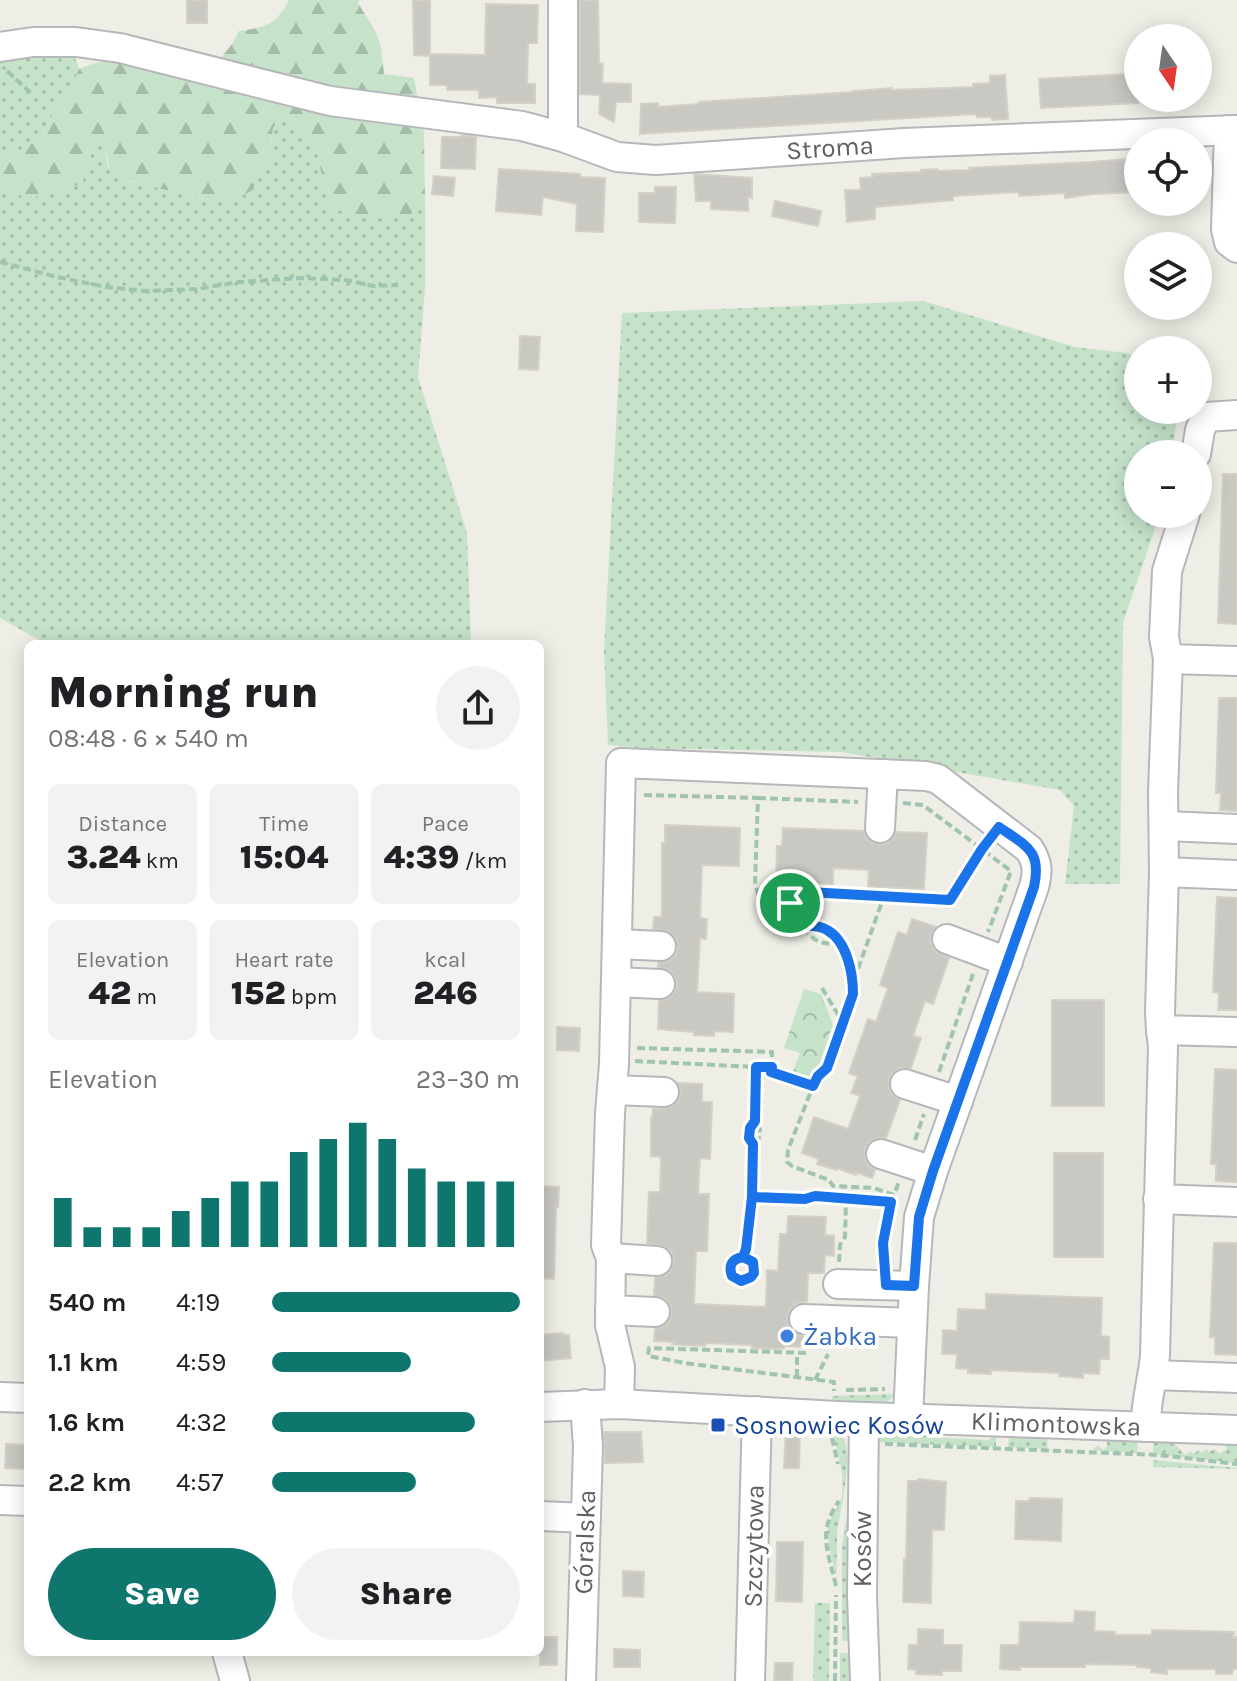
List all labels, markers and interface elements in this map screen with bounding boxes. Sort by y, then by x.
north arrow [1124,24,1212,112]
map controls [1124,24,1212,528]
button: locate [1124,128,1212,216]
street label: Stroma [785,129,875,167]
button: layers [1124,232,1212,320]
button: + [1124,336,1212,424]
button: − [1124,440,1212,528]
button: share [436,666,520,750]
text: Morning run [48,667,319,718]
text: 08:48 · 6 × 540 m [48,723,249,754]
text: Distance [78,811,167,837]
text: Time [259,811,309,837]
text: Pace [422,811,469,837]
text: 3.24 [67,837,141,877]
text: 15:04 [240,837,328,877]
text: 4:39 [383,837,460,877]
text: km [141,848,179,874]
text: /km [460,848,507,874]
pin [756,869,824,937]
icon: arrive [768,881,812,925]
text: Elevation [76,947,169,973]
text: Heart rate [234,947,334,973]
text: kcal [424,947,466,973]
text: 42 [88,973,131,1013]
text: 152 [231,973,286,1013]
text: 246 [413,973,478,1013]
text: m [131,984,157,1010]
text: bpm [286,984,337,1010]
text: Elevation [48,1064,158,1095]
text: 23–30 m [416,1064,520,1095]
text: 540 m [48,1287,126,1318]
text: 4:19 [176,1287,220,1318]
place label: Żabka [803,1321,877,1352]
marker: Żabka [778,1327,796,1345]
text: 1.1 km [48,1347,119,1378]
text: 4:59 [176,1347,226,1378]
street label: Klimontowska [970,1406,1142,1442]
text: 1.6 km [48,1407,125,1438]
text: 4:32 [176,1407,227,1438]
place label: Sosnowiec Kosów [734,1410,944,1441]
marker: Sosnowiec Kosów [709,1416,727,1434]
text: 2.2 km [48,1467,132,1498]
text: 4:57 [176,1467,223,1498]
street label: Szczytowa [737,1484,771,1608]
street label: Góralska [568,1489,602,1595]
street label: Kosów [847,1510,878,1587]
button: Save [48,1548,276,1640]
button: Share [292,1548,520,1640]

